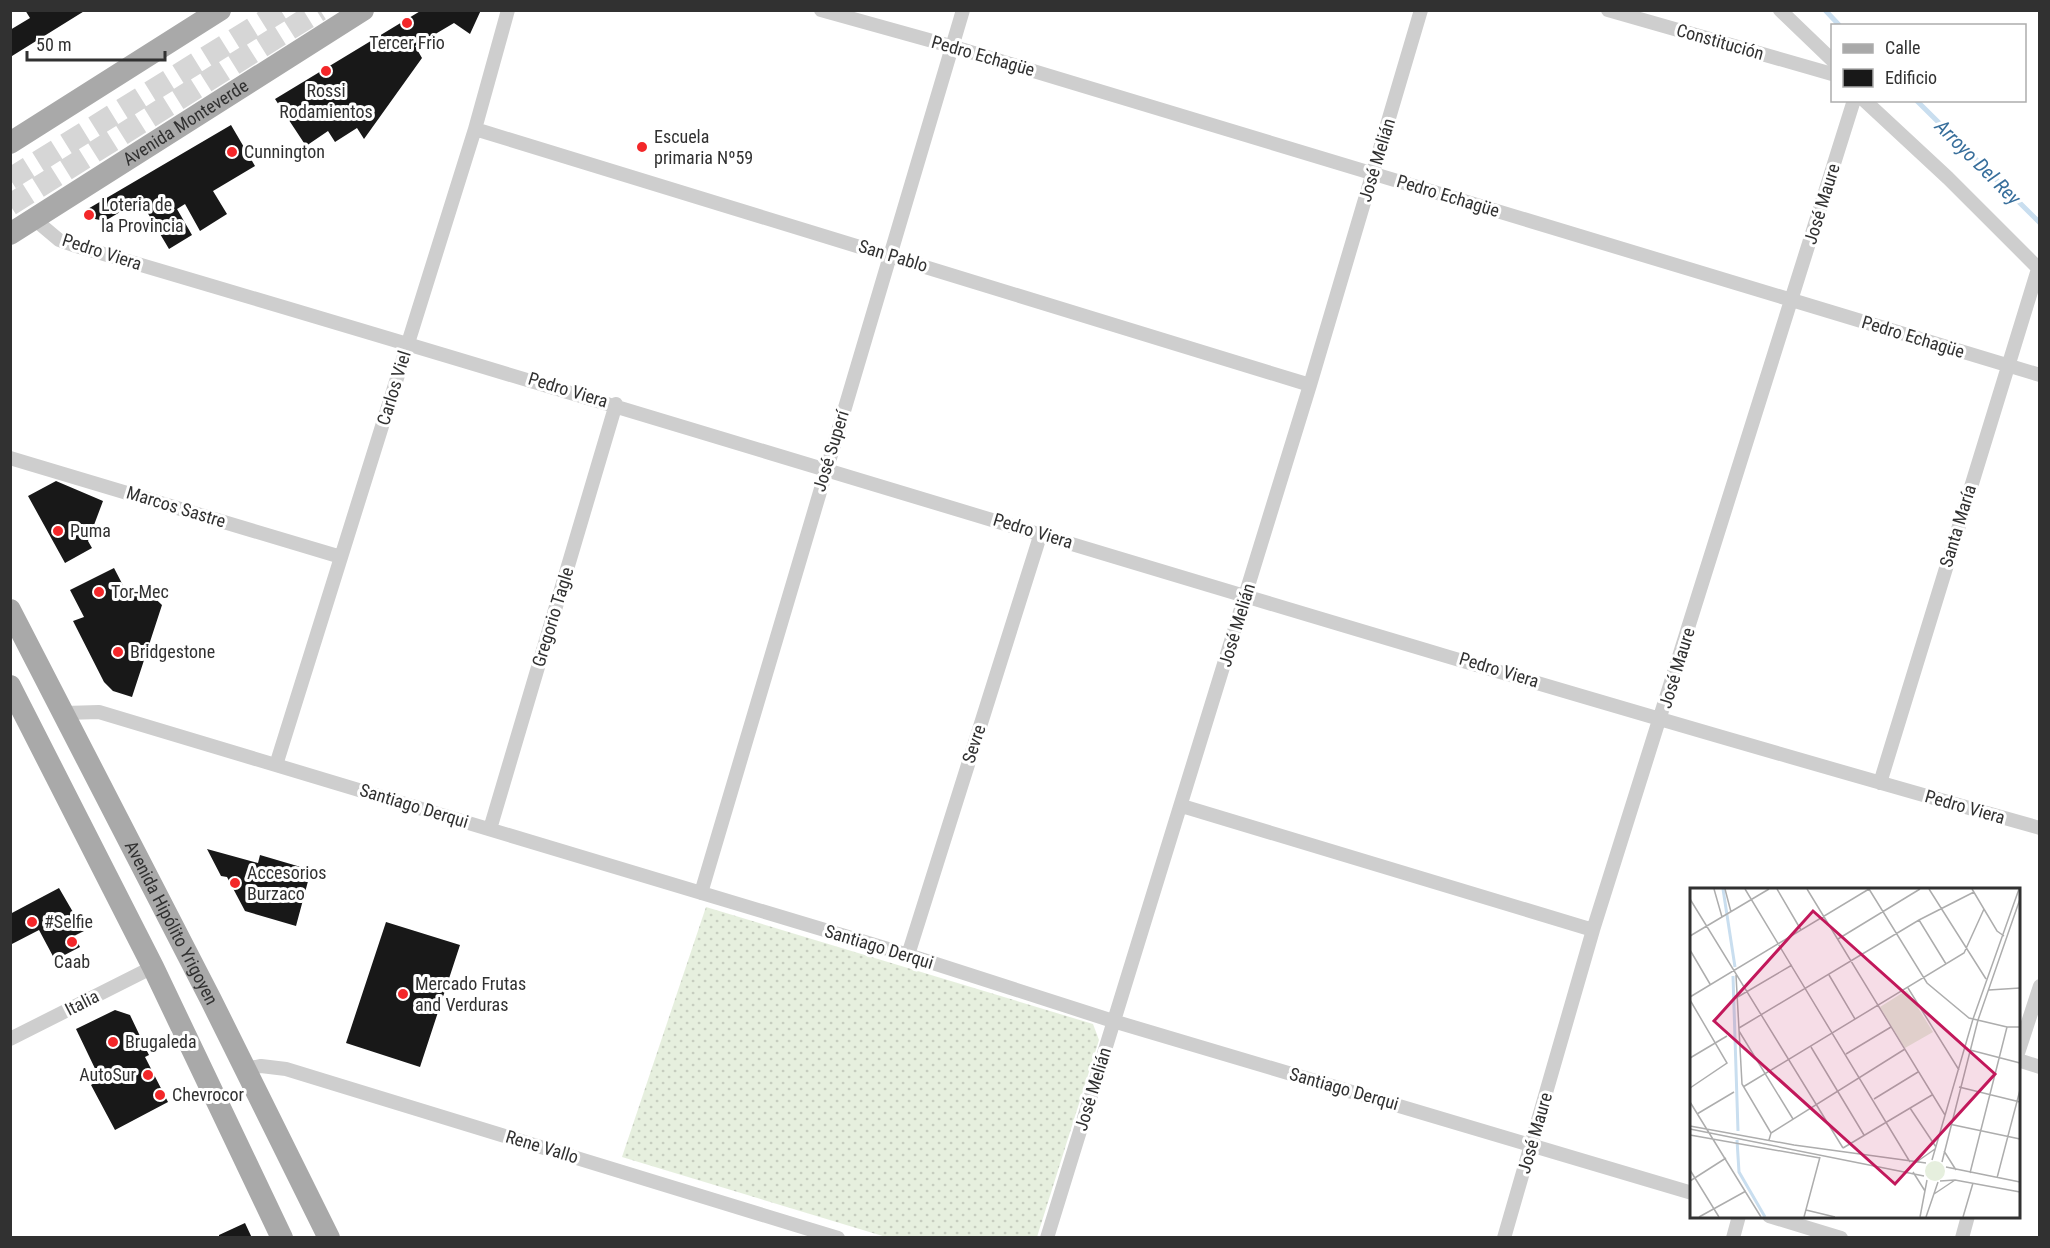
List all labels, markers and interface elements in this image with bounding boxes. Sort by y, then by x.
marker: Tercer Frio [400,16,414,30]
street label: Constitución [1674,19,1766,64]
scale bar [27,24,165,62]
legend [1831,24,2026,102]
street label: Pedro Echagüe [929,31,1037,80]
place label: Tercer Frio [369,32,445,53]
text: 50 m [36,34,71,55]
text: Calle [1885,37,1921,58]
marker: Rossi Rodamientos [319,64,333,78]
text: Edificio [1885,67,1937,88]
street label: Avenida Monteverde [119,75,252,170]
place label: Rossi Rodamientos [279,80,373,122]
water label: Arroyo Del Rey [1930,114,2026,210]
street label: José Melián [1354,116,1399,204]
place label: Escuela primaria Nº59 [654,126,753,168]
marker: Escuela primaria Nº59 [635,140,649,154]
place label: Cunnington [244,141,325,162]
marker: Cunnington [225,145,239,159]
street label: José Maure [1799,161,1844,247]
street label: Pedro Echagüe [1394,170,1502,221]
place label: Loteria de la Provincia [101,194,184,236]
marker: Loteria de la Provincia [82,208,96,222]
street label: Pedro Viera [60,229,144,274]
street label: San Pablo [856,235,930,276]
street label: Pedro Echagüe [1859,311,1967,362]
street label: Carlos Viel [372,348,415,428]
street label: Pedro Viera [526,367,610,412]
street label: José Superí [808,407,853,494]
street label: Marcos Sastre [124,481,228,532]
street label: Santa María [1935,482,1980,570]
street label: Pedro Viera [991,508,1075,553]
place label: Puma [70,520,111,541]
marker: Puma [51,524,65,538]
street label: Gregorio Tagle [527,564,578,669]
place label: Tor-Mec [111,581,169,602]
street label: José Melián [1214,581,1259,669]
marker: Tor-Mec [92,585,106,599]
street label: José Maure [1654,625,1699,711]
place label: Bridgestone [130,641,215,662]
marker: Bridgestone [111,645,125,659]
street label: Pedro Viera [1457,647,1541,692]
street label: Sevre [957,722,990,766]
street label: Santiago Derqui [357,779,471,832]
street label: Pedro Viera [1923,785,2008,828]
street label: Avenida Hipólito Yrigoyen [121,837,223,1008]
place label: Accesorios Burzaco [247,862,327,904]
marker: Accesorios Burzaco [228,876,242,890]
inset map [1690,888,2020,1218]
place label: #Selfie [44,911,93,932]
marker: #Selfie [25,915,39,929]
street label: Santiago Derqui [822,920,936,973]
marker: Caab [65,935,79,949]
place label: Caab [54,951,90,972]
place label: Mercado Frutas and Verduras [415,973,526,1015]
street label: Italia [61,985,102,1020]
marker: Mercado Frutas and Verduras [396,987,410,1001]
place label: Brugaleda [125,1031,197,1052]
marker: Brugaleda [106,1035,120,1049]
street label: José Melián [1070,1045,1115,1133]
street label: Santiago Derqui [1287,1063,1401,1114]
place label: AutoSur [79,1064,137,1085]
marker: AutoSur [141,1068,155,1082]
place label: Chevrocor [172,1084,245,1105]
marker: Chevrocor [153,1088,167,1102]
street label: José Maure [1513,1090,1556,1176]
street label: Rene Vallo [503,1126,581,1168]

